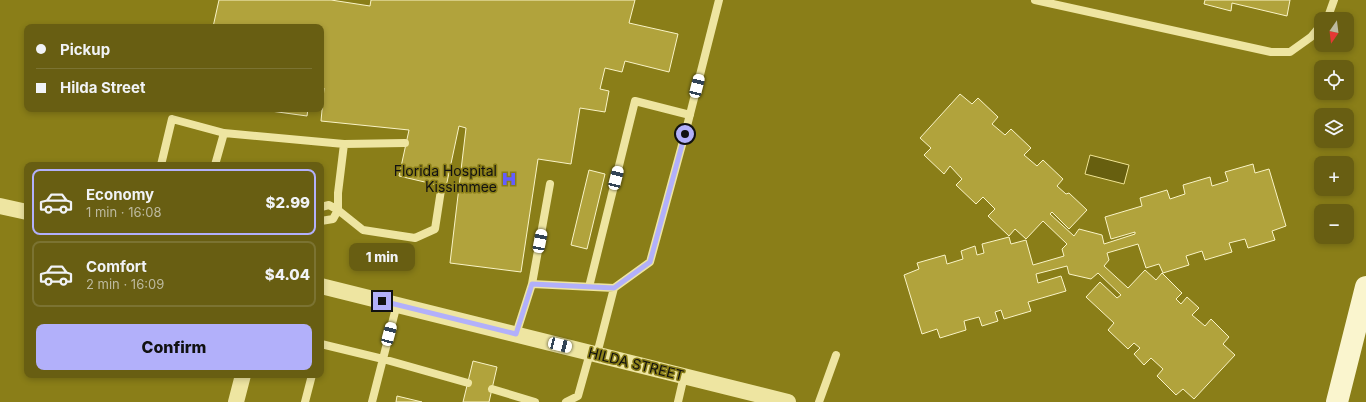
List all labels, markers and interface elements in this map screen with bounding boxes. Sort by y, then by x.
north arrow [1314,12,1354,52]
map controls [1314,12,1354,244]
text: Pickup [60,40,110,59]
button: locate [1314,60,1354,100]
car [688,73,706,99]
text: Hilda Street [60,78,145,97]
button: layers [1314,108,1354,148]
route start [676,125,694,143]
button: + [1314,156,1354,196]
place label: Florida Hospital Kissimmee [394,162,497,195]
car [607,165,625,191]
hospital icon: Florida Hospital Kissimmee [500,170,518,188]
icon: car [38,184,74,220]
text: Economy [86,185,154,204]
text: $2.99 [266,193,310,212]
text: 1 min · 16:08 [86,204,162,220]
button: − [1314,204,1354,244]
car [532,228,548,254]
callout: 1 min [349,243,415,271]
text: 1 min [366,249,398,265]
icon: car [38,256,74,292]
text: Comfort [86,257,147,276]
text: $4.04 [265,265,310,284]
text: 2 min · 16:09 [86,276,164,292]
route end [373,292,391,310]
car [380,321,398,347]
button: Confirm [36,324,312,370]
car [547,336,573,354]
street label: HILDA STREET [586,343,686,384]

